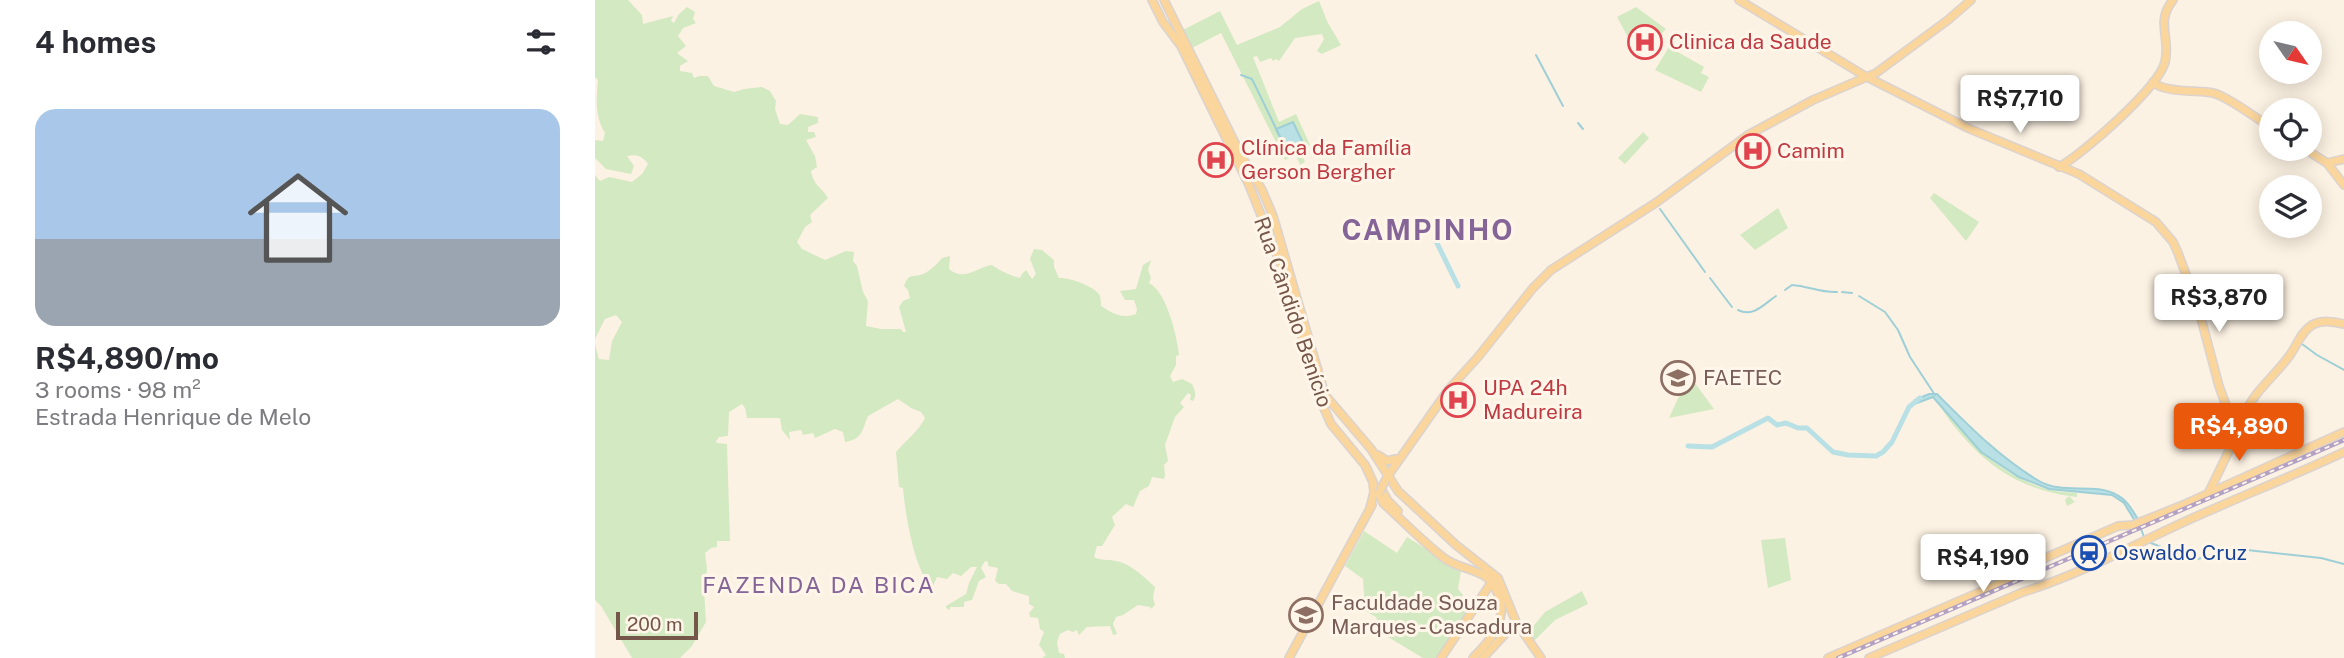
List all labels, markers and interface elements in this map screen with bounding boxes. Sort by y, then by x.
north arrow [2259,21,2322,84]
map controls [2259,21,2322,238]
icon: filters [522,23,560,61]
hospital icon: Clinica da Saude [1626,23,1664,61]
text: 4 homes [35,24,156,60]
place label: Clinica da Saude [1669,29,1832,54]
pin: R$7,710 [1955,76,2085,135]
text: R$7,710 [1976,84,2064,111]
button: locate [2259,98,2322,161]
hospital icon: Camim [1734,132,1772,170]
place label: Clínica da Família Gerson Bergher [1241,135,1412,184]
place label: Camim [1777,138,1845,163]
hospital icon: Clínica da Família Gerson Bergher [1197,141,1235,179]
icon: home [235,155,361,281]
button: layers [2259,175,2322,238]
street label: Rua Cândido Benício [1249,213,1338,410]
district label: CAMPINHO [1341,213,1515,246]
pin: R$3,870 [2154,274,2284,334]
text: R$3,870 [2170,283,2268,310]
text: R$4,890/mo [35,340,219,376]
school or university icon: FAETEC [1659,359,1697,397]
place label: FAETEC [1703,365,1782,390]
place label: UPA 24h Madureira [1483,375,1583,424]
text: 3 rooms · 98 m² [35,376,201,403]
hospital icon: UPA 24h Madureira [1439,381,1477,419]
text: Estrada Henrique de Melo [35,403,311,430]
pin: R$4,890 [2174,404,2304,463]
text: R$4,890 [2190,412,2288,439]
pin: R$4,190 [1918,534,2048,594]
station icon: Oswaldo Cruz [2070,534,2108,572]
place label: Oswaldo Cruz [2113,540,2247,565]
text: R$4,190 [1937,543,2029,570]
district label: FAZENDA DA BICA [702,571,936,598]
place label: Faculdade Souza Marques - Cascadura [1331,590,1532,639]
school or university icon: Faculdade Souza Marques - Cascadura [1287,596,1325,634]
scale bar [616,609,698,641]
text: 200 m [627,613,683,635]

